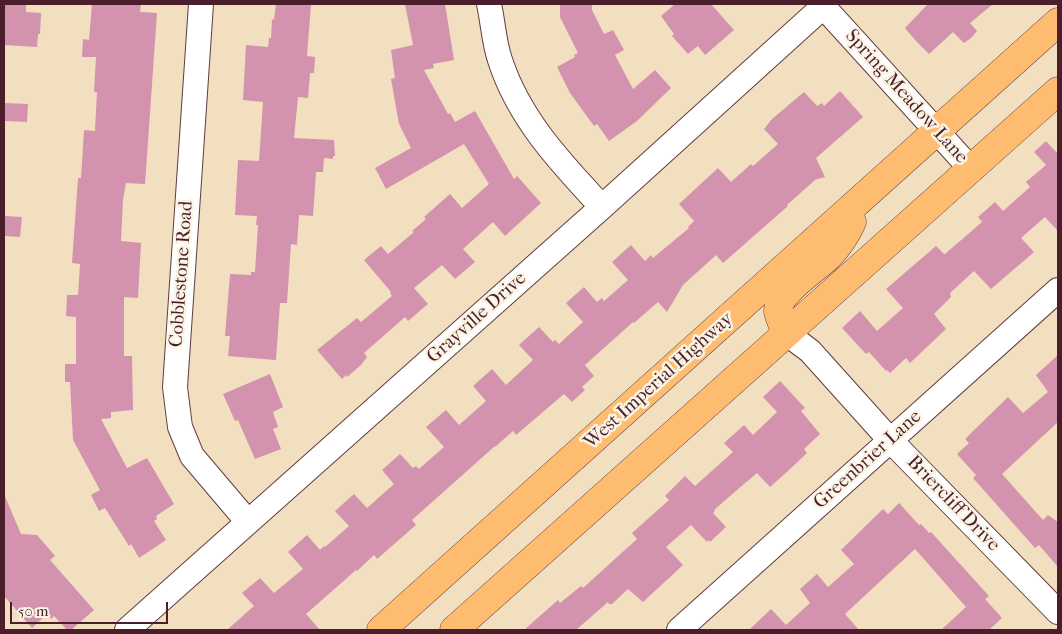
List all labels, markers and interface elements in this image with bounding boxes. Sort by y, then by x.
street label: Spring Meadow Lane [840,25,972,169]
street label: Cobblestone Road [166,200,198,348]
street label: Grayville Drive [423,268,531,368]
street label: West Imperial Highway [580,308,738,454]
street label: Greenbrier Lane [810,406,926,514]
street label: Briercliff Drive [902,451,1004,557]
scale bar [12,592,170,624]
text: 50 m [18,602,48,620]

